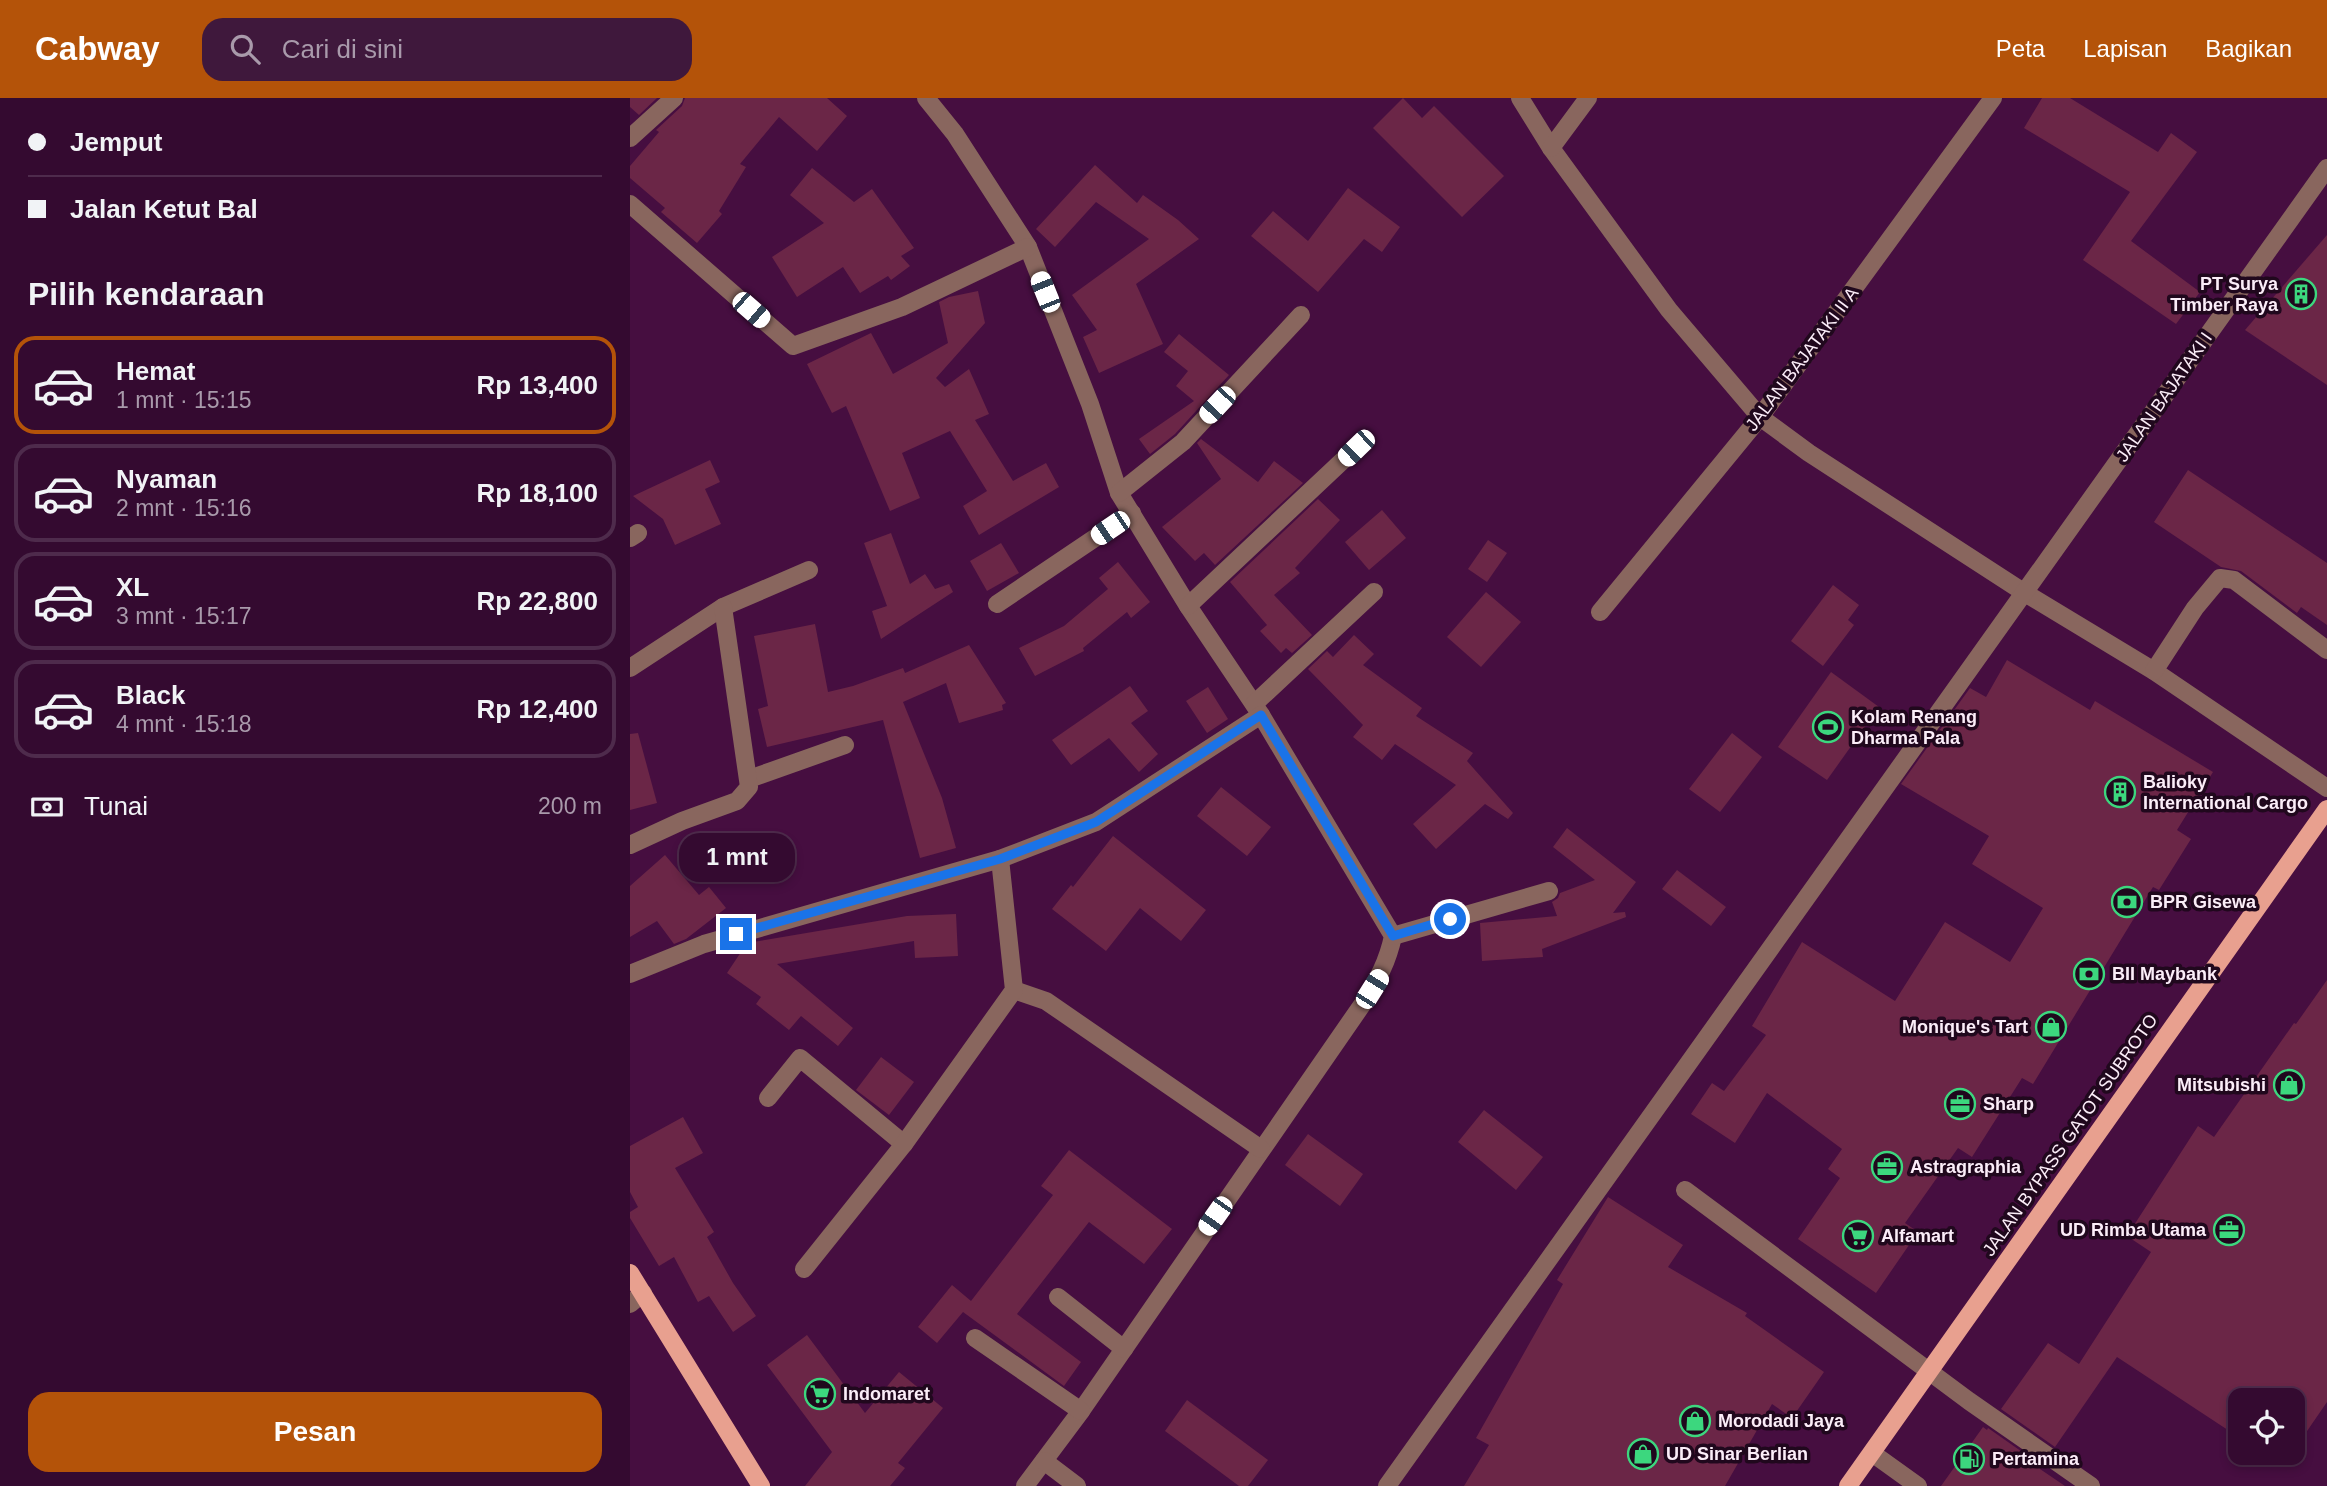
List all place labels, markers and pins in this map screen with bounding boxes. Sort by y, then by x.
place label: PT Surya Timber Raya [2170,274,2279,315]
building icon: PT Surya Timber Raya [2284,277,2318,311]
place label: Kolam Renang Dharma Pala [1851,707,1977,748]
sports icon: Kolam Renang Dharma Pala [1811,710,1845,744]
place label: Balioky International Cargo [2143,772,2308,813]
building icon: Balioky International Cargo [2103,775,2137,809]
bank icon: BPR Gisewa [2110,885,2144,919]
place label: BPR Gisewa [2150,892,2257,912]
bank icon: BII Maybank [2072,957,2106,991]
place label: BII Maybank [2112,964,2218,984]
shop icon: Monique's Tart [2034,1010,2068,1044]
place label: Monique's Tart [1902,1017,2028,1037]
shop icon: Mitsubishi [2272,1068,2306,1102]
place label: Mitsubishi [2177,1075,2266,1095]
office icon: Sharp [1943,1087,1977,1121]
place label: Sharp [1983,1094,2034,1114]
office icon: Astragraphia [1870,1150,1904,1184]
place label: Astragraphia [1910,1157,2022,1177]
office icon: UD Rimba Utama [2212,1213,2246,1247]
supermarket icon: Alfamart [1841,1219,1875,1253]
place label: UD Rimba Utama [2060,1220,2207,1240]
place label: Alfamart [1881,1226,1954,1246]
supermarket icon: Indomaret [803,1377,837,1411]
place label: Indomaret [843,1384,930,1404]
shop icon: Morodadi Jaya [1678,1404,1712,1438]
place label: Morodadi Jaya [1718,1411,1845,1431]
shop icon: UD Sinar Berlian [1626,1437,1660,1471]
fuel station icon: Pertamina [1952,1442,1986,1476]
place label: UD Sinar Berlian [1666,1444,1808,1464]
place label: Pertamina [1992,1449,2080,1469]

